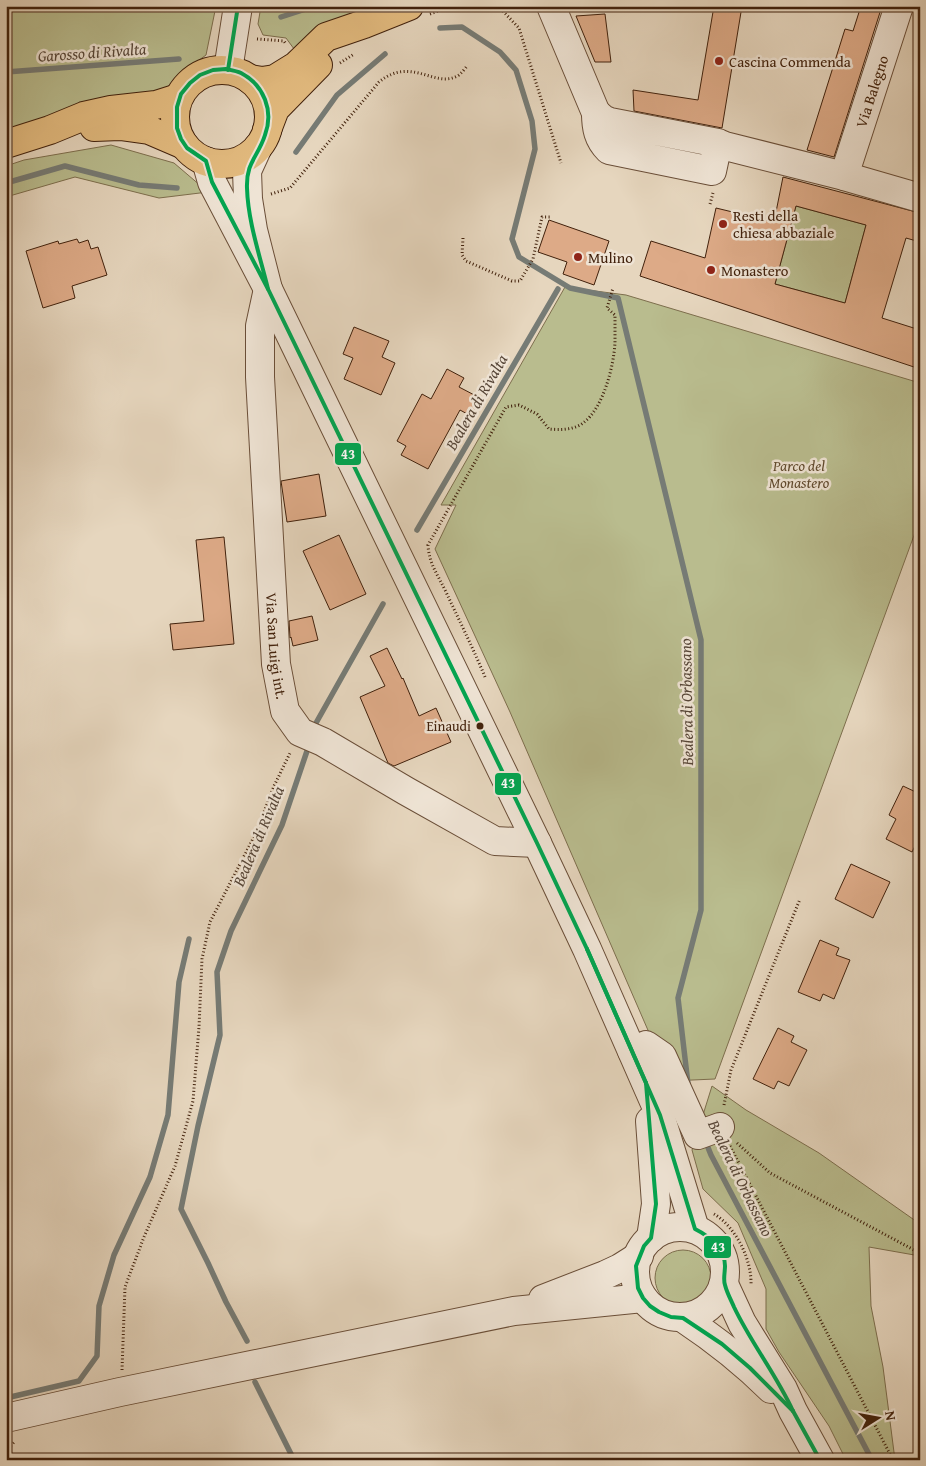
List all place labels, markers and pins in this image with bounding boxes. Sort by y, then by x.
place label: Cascina Commenda [729,51,851,72]
marker: Cascina Commenda [713,55,725,67]
place label: Resti della chiesa abbaziale [733,205,834,243]
marker: Resti della chiesa abbaziale [717,218,729,230]
place label: Mulino [588,247,633,268]
marker: Mulino [572,251,584,263]
place label: Monastero [721,260,789,281]
marker: Monastero [705,264,717,276]
place label: Einaudi [427,716,471,736]
marker: Einaudi [475,721,485,731]

